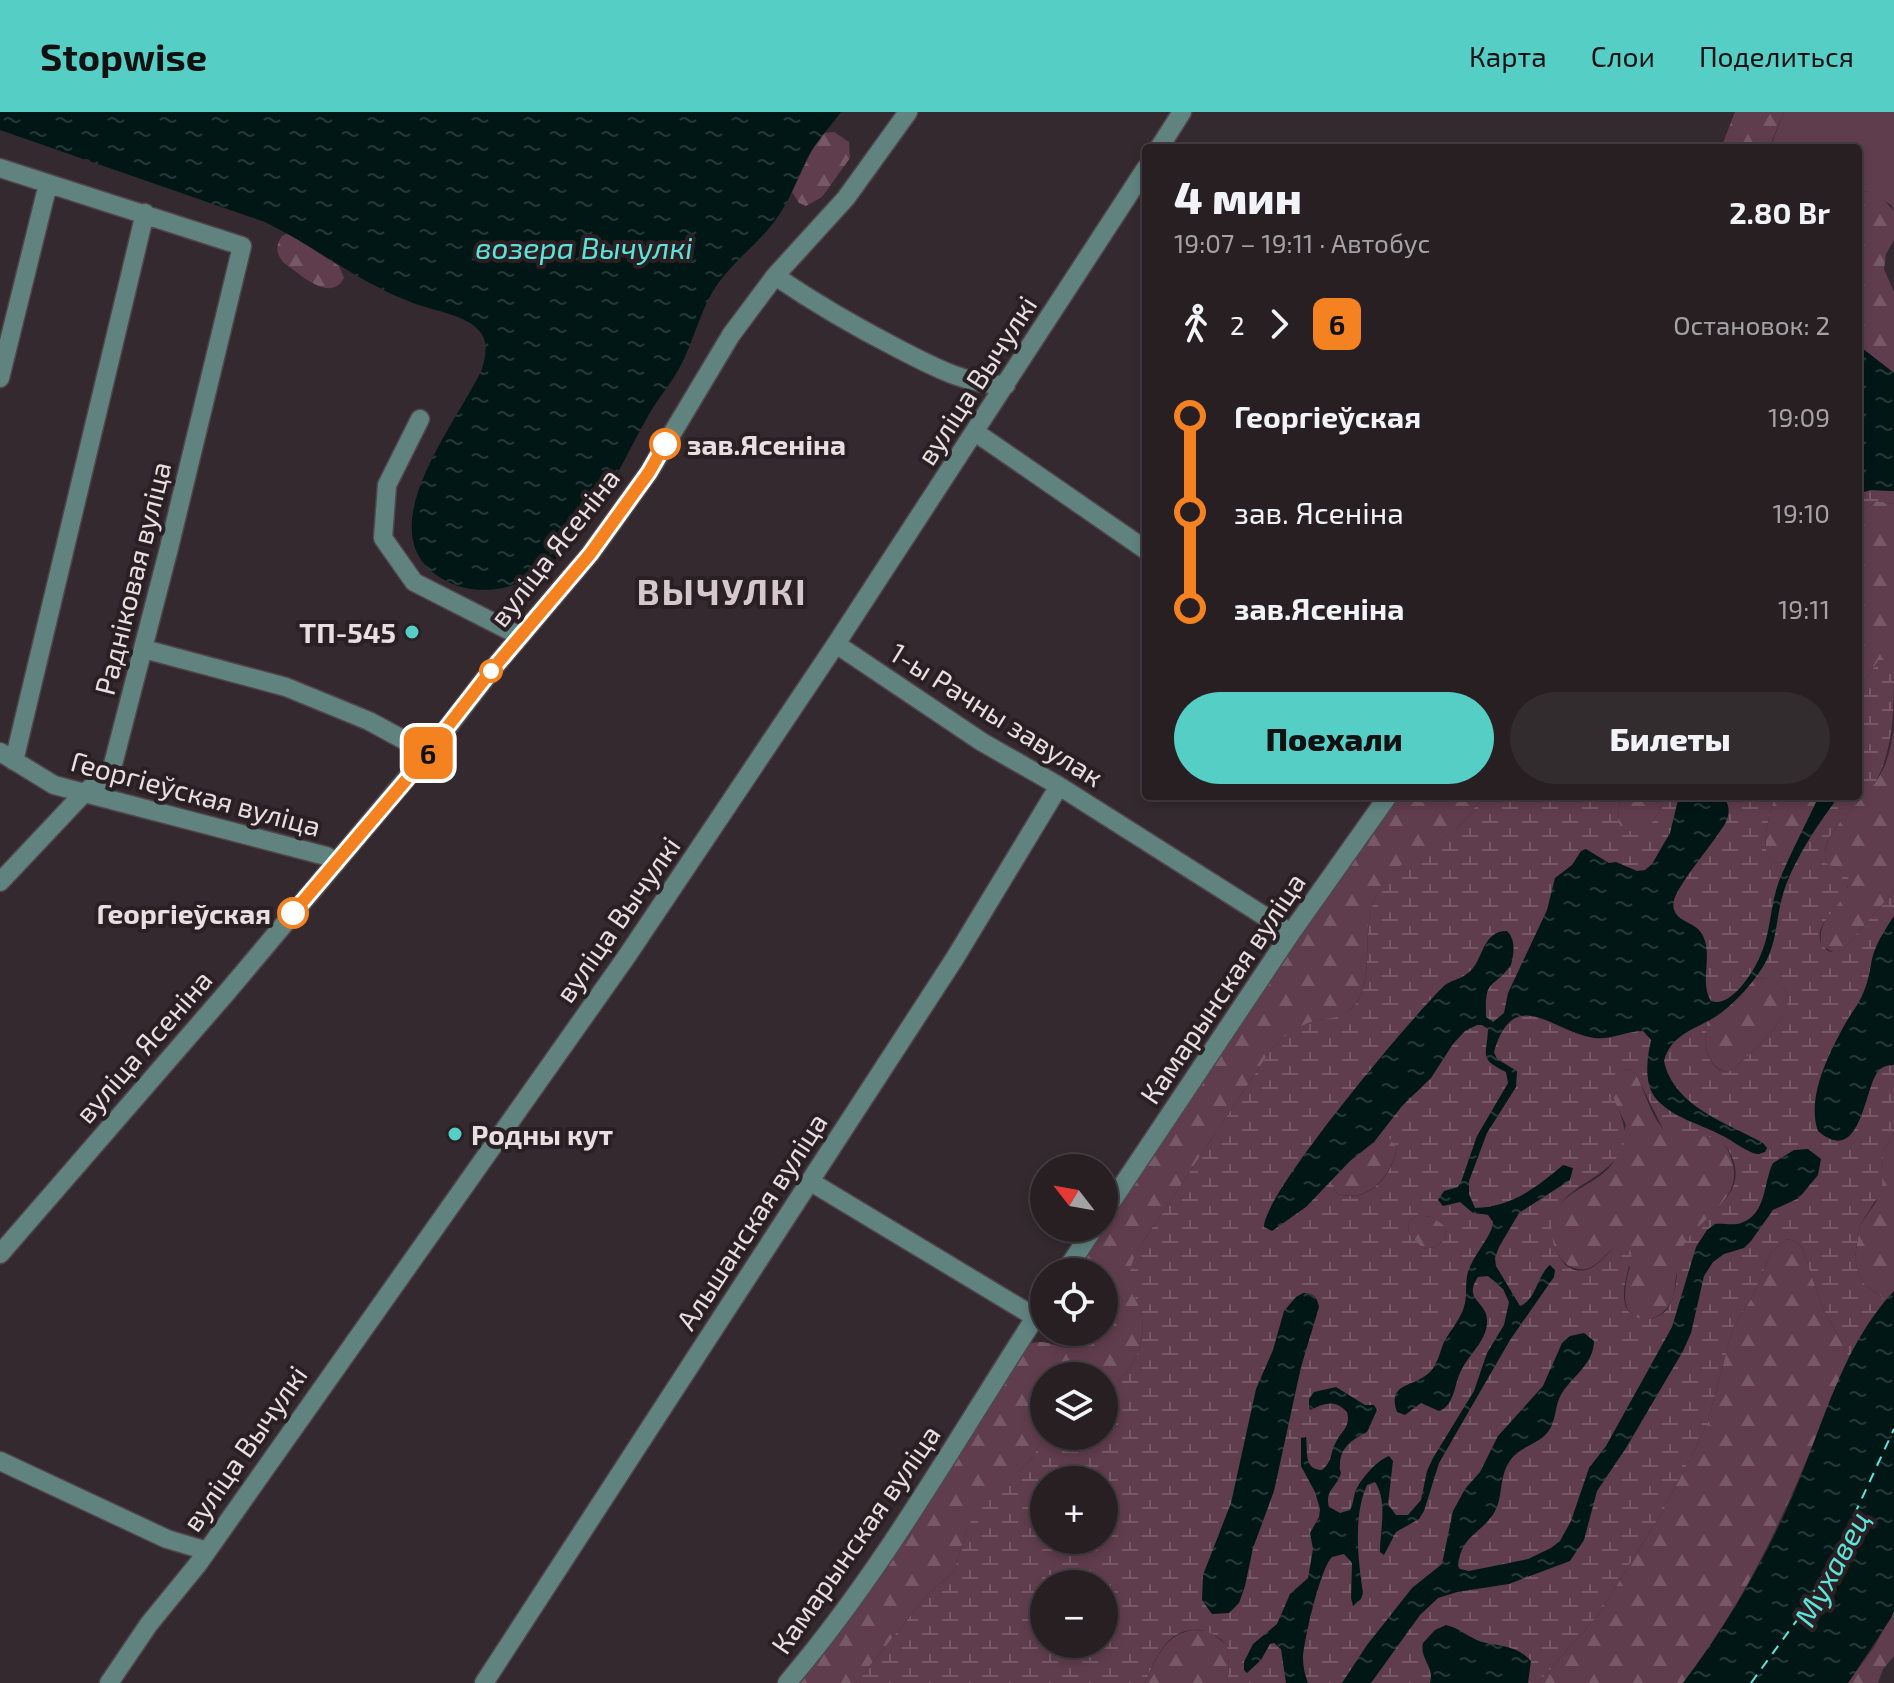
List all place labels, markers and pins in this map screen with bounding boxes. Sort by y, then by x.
place label: зав.Ясеніна [687,427,846,461]
marker: зав.Ясеніна [650,429,680,459]
place label: ТП-545 [299,615,396,649]
marker: ТП-545 [403,623,421,641]
unlabelled marker [480,660,502,682]
place label: Георгіеўская [96,896,271,930]
marker: Георгіеўская [278,898,308,928]
place label: Родны кут [471,1117,613,1151]
marker: Родны кут [446,1125,464,1143]

